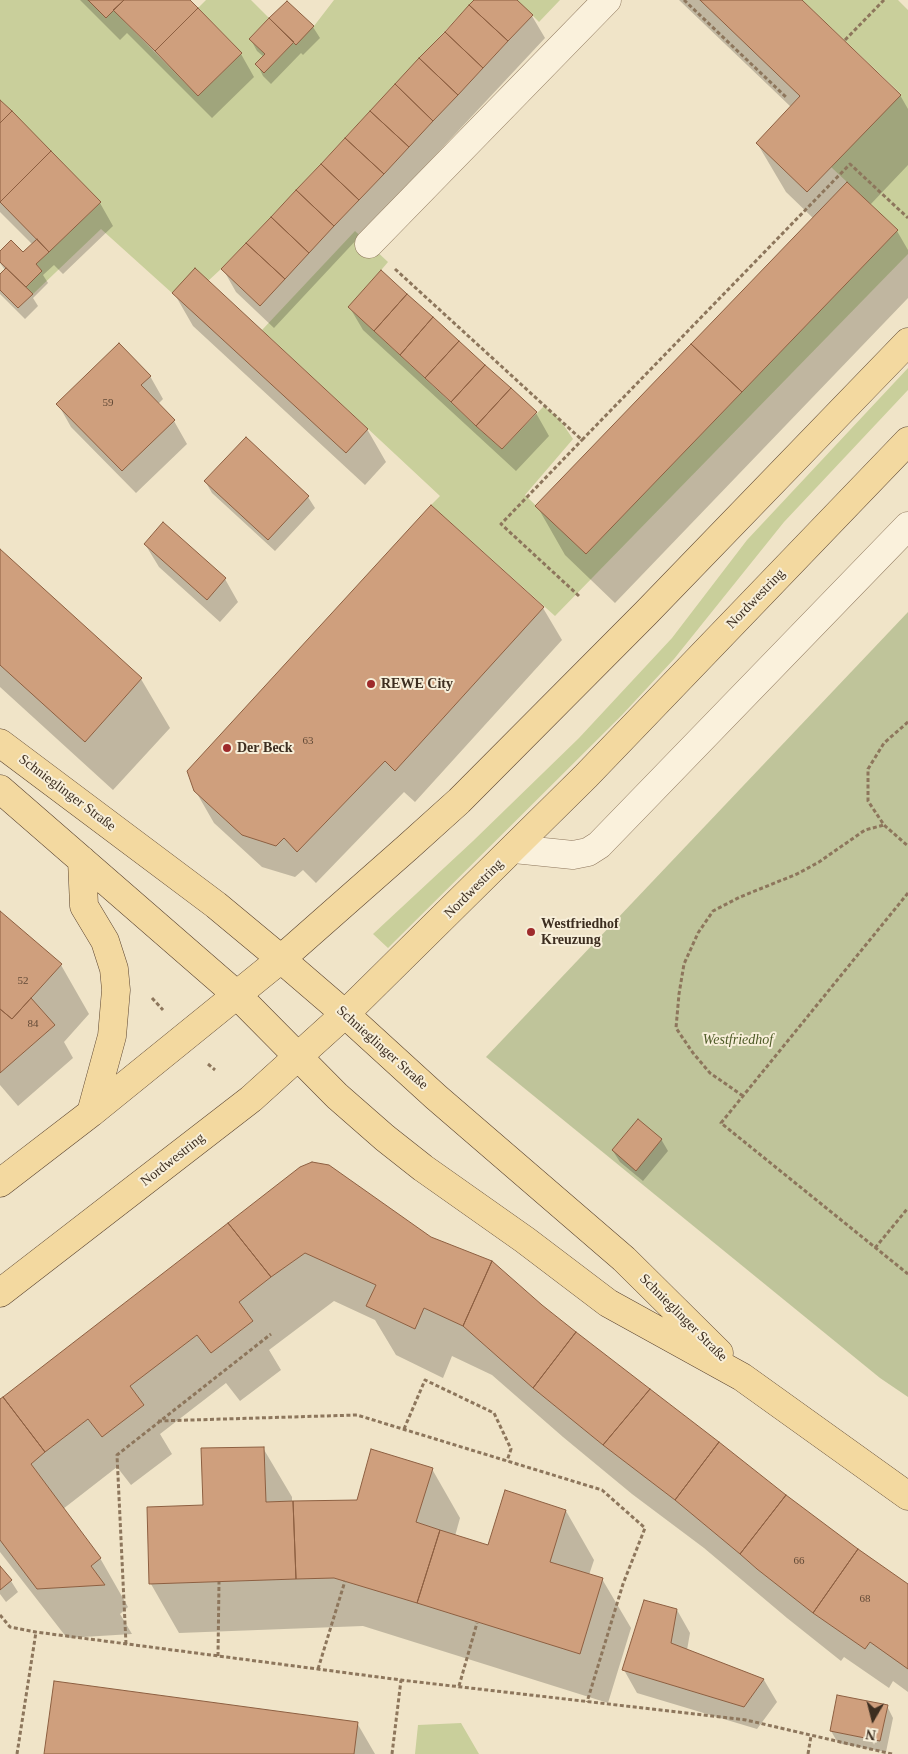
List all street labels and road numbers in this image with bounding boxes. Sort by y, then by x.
street label: Nordwestring [723,565,789,633]
street label: Schnieglinger Straße [15,751,119,835]
street label: Nordwestring [441,856,507,922]
street label: Schnieglinger Straße [333,1003,431,1093]
street label: Nordwestring [137,1130,209,1190]
street label: Schnieglinger Straße [636,1271,730,1365]

